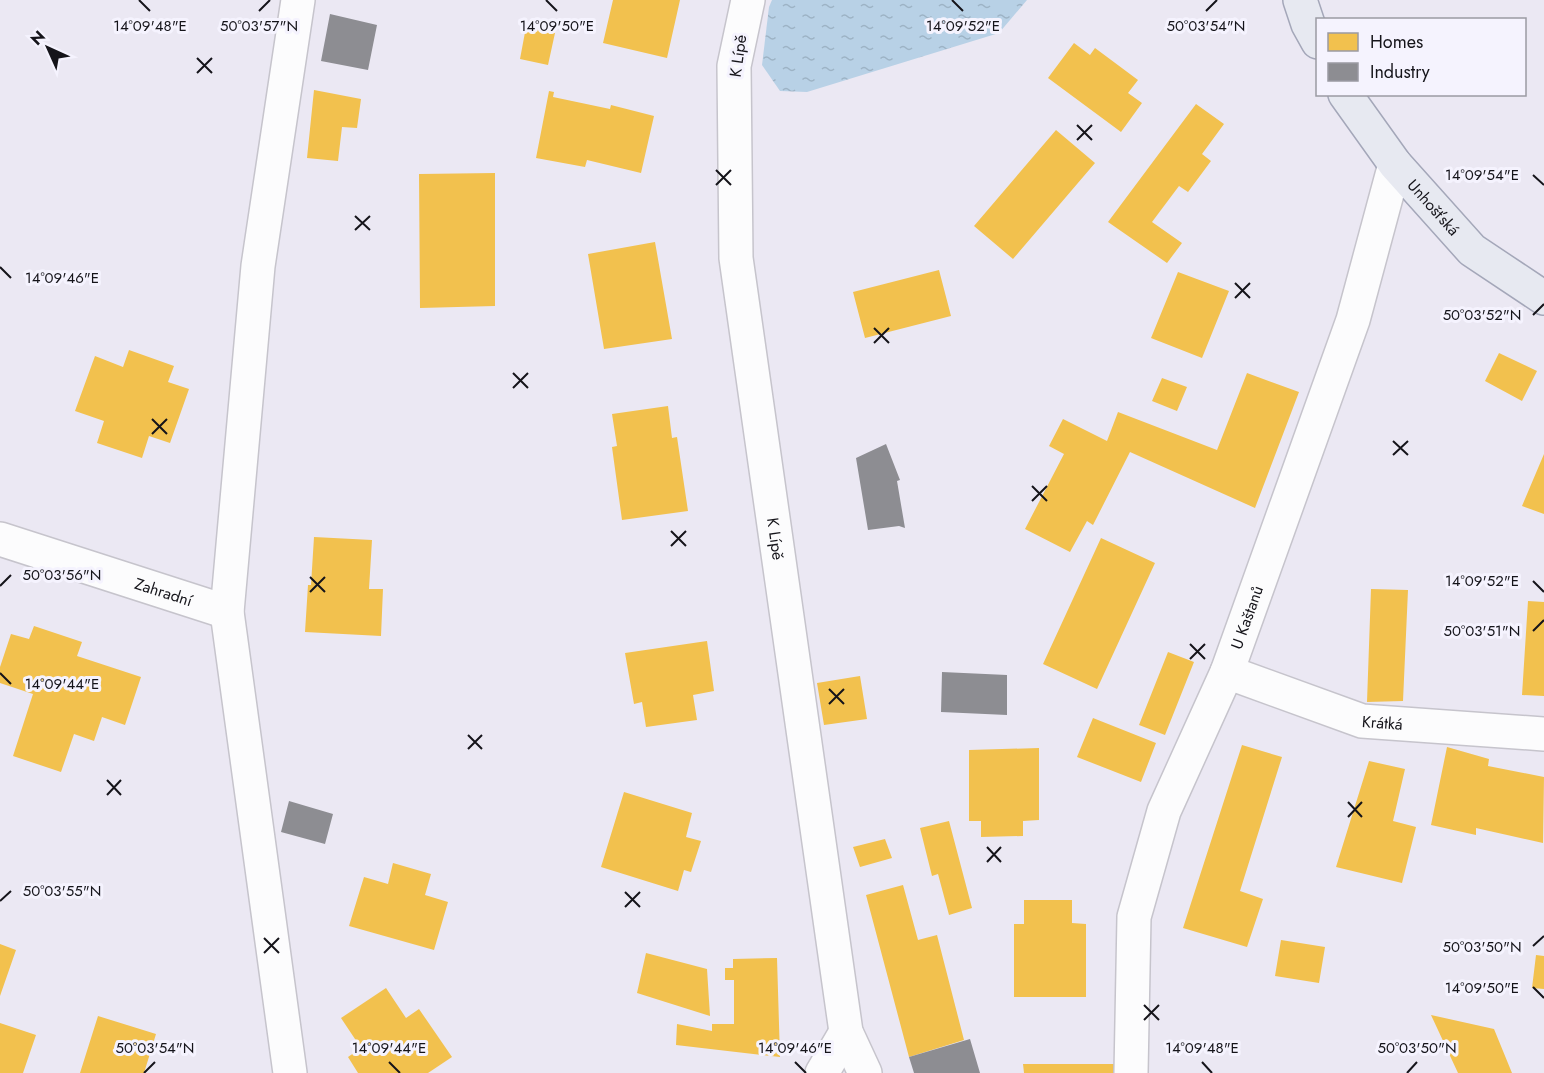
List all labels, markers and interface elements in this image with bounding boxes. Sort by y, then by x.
text: 14°09'48"E [113,15,187,37]
text: 50°03'57"N [220,15,298,37]
text: 14°09'50"E [520,15,594,37]
text: 14°09'52"E [926,15,1000,37]
text: 50°03'54"N [1167,15,1245,37]
north arrow [18,18,78,78]
legend [1316,18,1526,96]
text: N [25,25,50,50]
text: Homes [1370,29,1423,55]
street label: K Lípě [724,33,752,79]
text: Industry [1370,59,1430,85]
text: 14°09'54"E [1445,164,1519,186]
street label: Unhošťská [1402,174,1465,241]
text: 14°09'46"E [25,267,99,289]
text: 50°03'52"N [1443,304,1521,326]
street label: K Lípě [762,516,790,561]
text: 50°03'56"N [23,564,101,586]
text: 14°09'52"E [1445,570,1519,592]
street label: Zahradní [132,572,196,612]
street label: U Kaštanů [1225,582,1269,652]
text: 50°03'51"N [1444,620,1520,642]
text: 14°09'44"E [25,673,99,695]
street label: Krátká [1361,710,1404,735]
text: 50°03'55"N [23,880,101,902]
text: 50°03'50"N [1442,936,1522,958]
text: 14°09'50"E [1445,977,1519,999]
text: 50°03'54"N [116,1037,194,1059]
text: 14°09'44"E [352,1037,426,1059]
text: 14°09'46"E [758,1037,832,1059]
text: 14°09'48"E [1165,1037,1239,1059]
text: 50°03'50"N [1377,1037,1457,1059]

